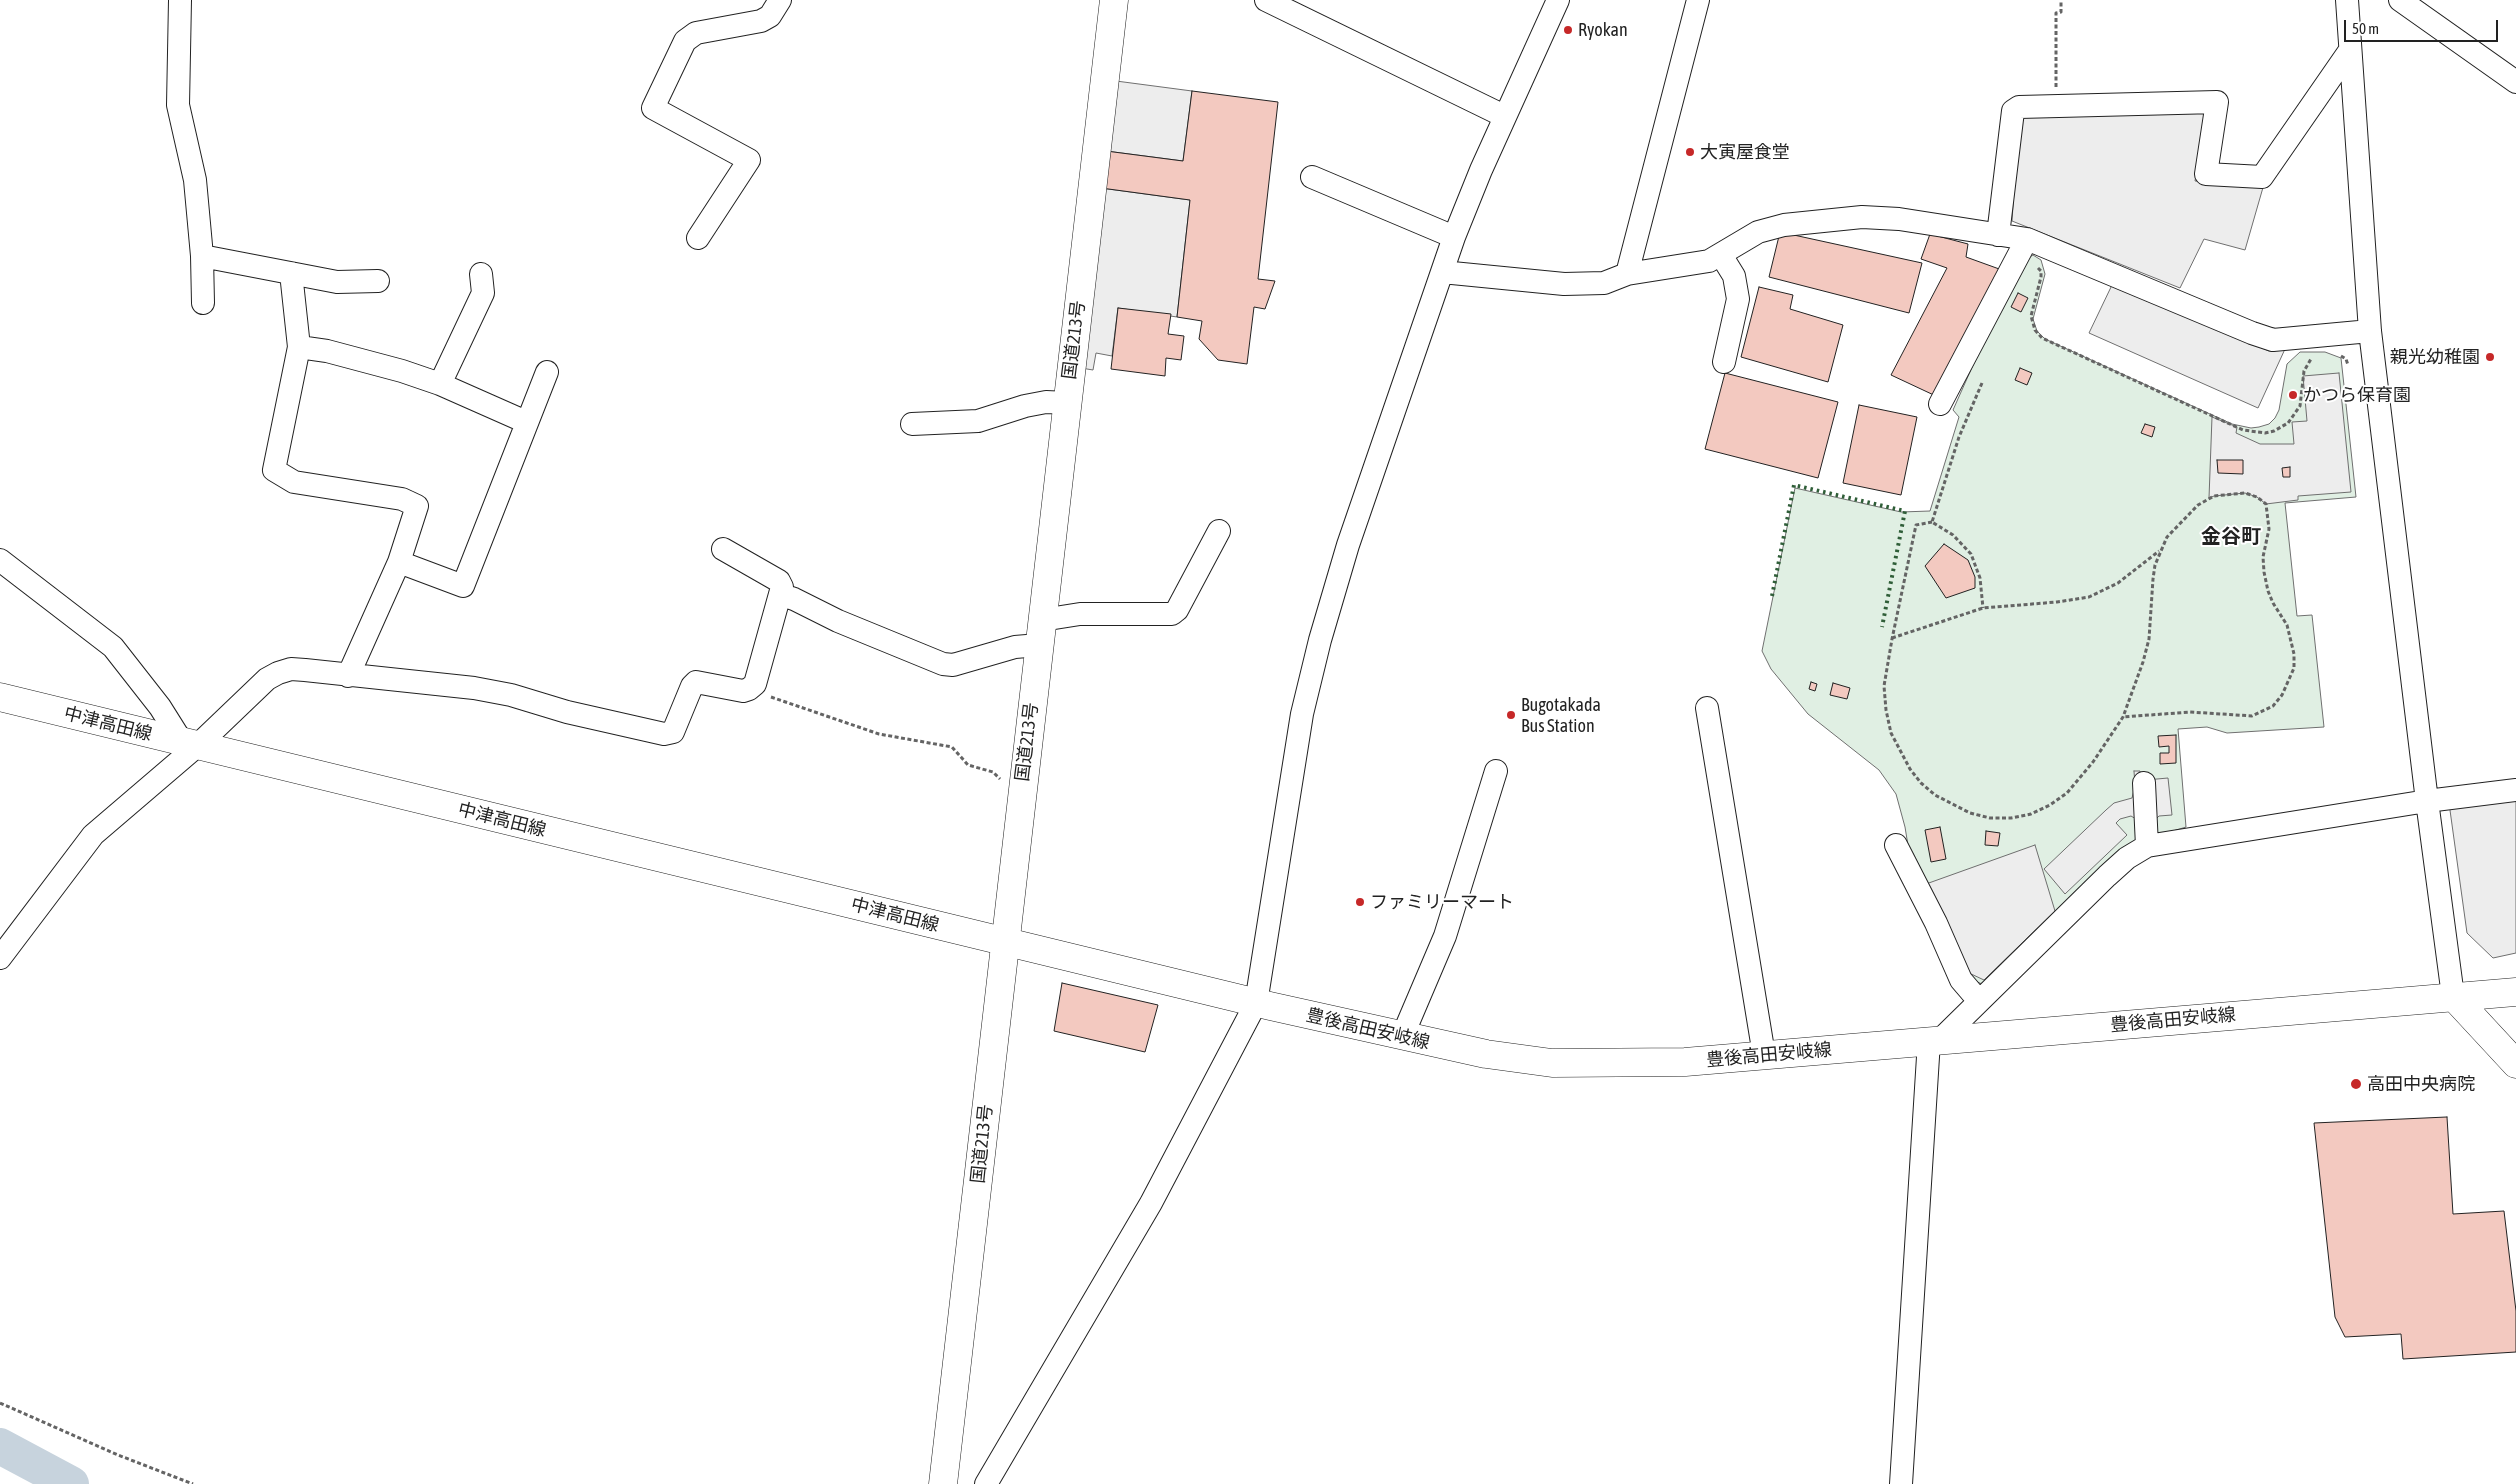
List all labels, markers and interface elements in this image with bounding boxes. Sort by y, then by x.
scale bar [2346,10,2500,42]
place label: Ryokan [1578,19,1628,41]
text: 50 m [2352,20,2379,37]
marker: Ryokan [1562,24,1574,36]
place label: 大寅屋食堂 [1700,141,1790,163]
marker: 大寅屋食堂 [1684,146,1696,158]
street label: 国道213号 [1058,299,1090,381]
place label: 親光幼稚園 [2390,346,2480,368]
marker: 親光幼稚園 [2484,351,2496,363]
place label: かつら保育園 [2303,384,2411,406]
marker: かつら保育園 [2287,389,2299,401]
district label: 金谷町 [2201,525,2261,549]
place label: Bugotakada Bus Station [1521,694,1601,736]
street label: 国道213号 [1011,701,1043,783]
street label: 中津高田線 [62,703,154,745]
marker: Bugotakada Bus Station [1505,709,1517,721]
street label: 中津高田線 [456,799,548,841]
place label: ファミリーマート [1370,891,1514,913]
street label: 中津高田線 [849,894,941,936]
marker: ファミリーマート [1354,896,1366,908]
street label: 豊後高田安岐線 [1304,1004,1432,1054]
street label: 豊後高田安岐線 [2109,1004,2237,1036]
street label: 豊後高田安岐線 [1705,1039,1833,1071]
place label: 高田中央病院 [2367,1073,2475,1095]
marker: 高田中央病院 [2349,1077,2363,1091]
street label: 国道213号 [967,1103,997,1185]

